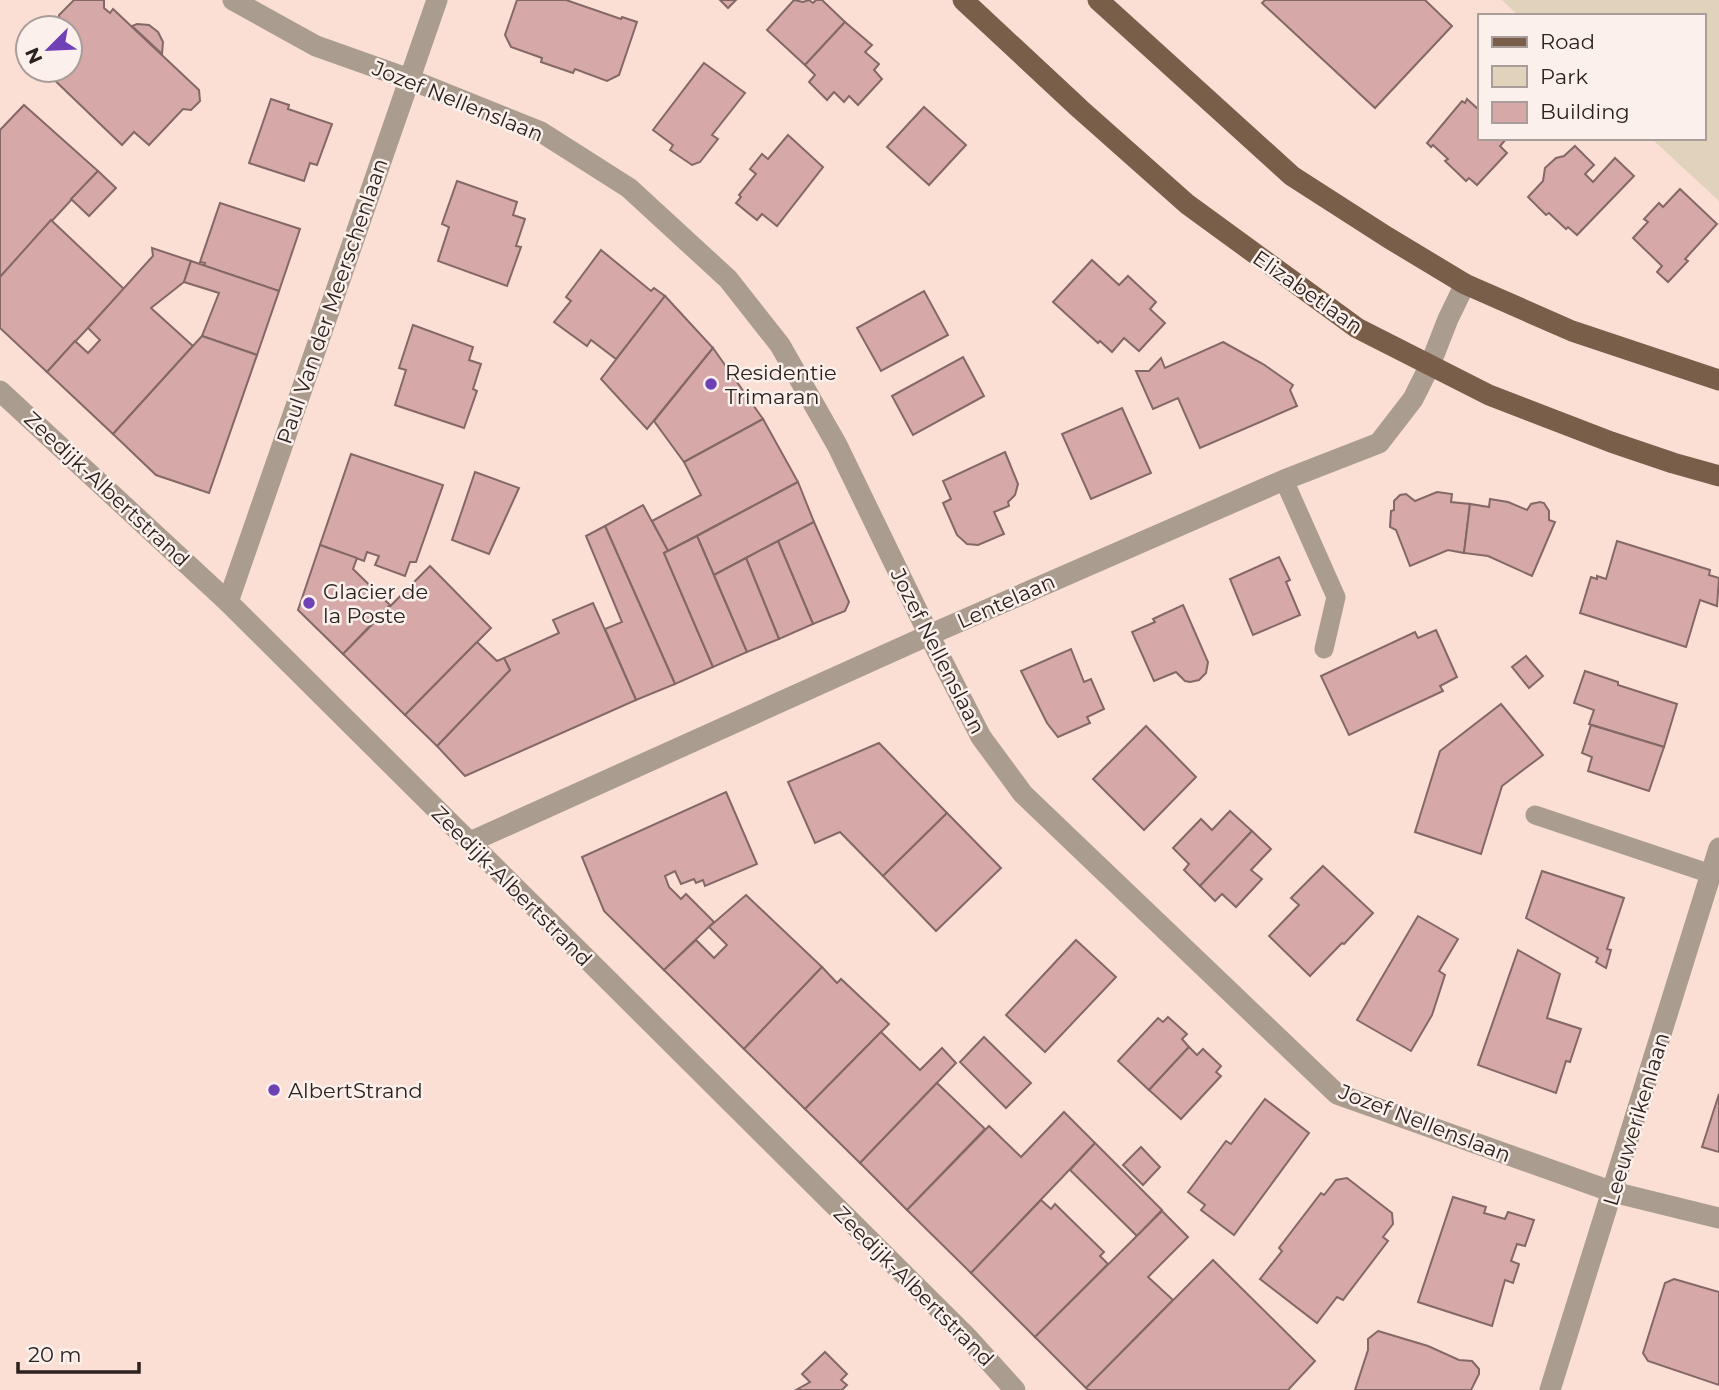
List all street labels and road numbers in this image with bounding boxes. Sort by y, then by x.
street label: Jozef Nellenslaan [368,55,547,147]
street label: Paul Van der Meerschenlaan [271,155,393,447]
street label: Elizabetlaan [1248,245,1368,339]
street label: Zeedijk-Albertstrand [19,406,195,572]
street label: Jozef Nellenslaan [885,563,990,738]
street label: Lentelaan [953,568,1059,634]
street label: Zeedijk-Albertstrand [427,801,597,971]
street label: Leeuwerikenlaan [1598,1029,1674,1209]
street label: Jozef Nellenslaan [1335,1078,1515,1167]
street label: Zeedijk-Albertstrand [829,1201,999,1371]

